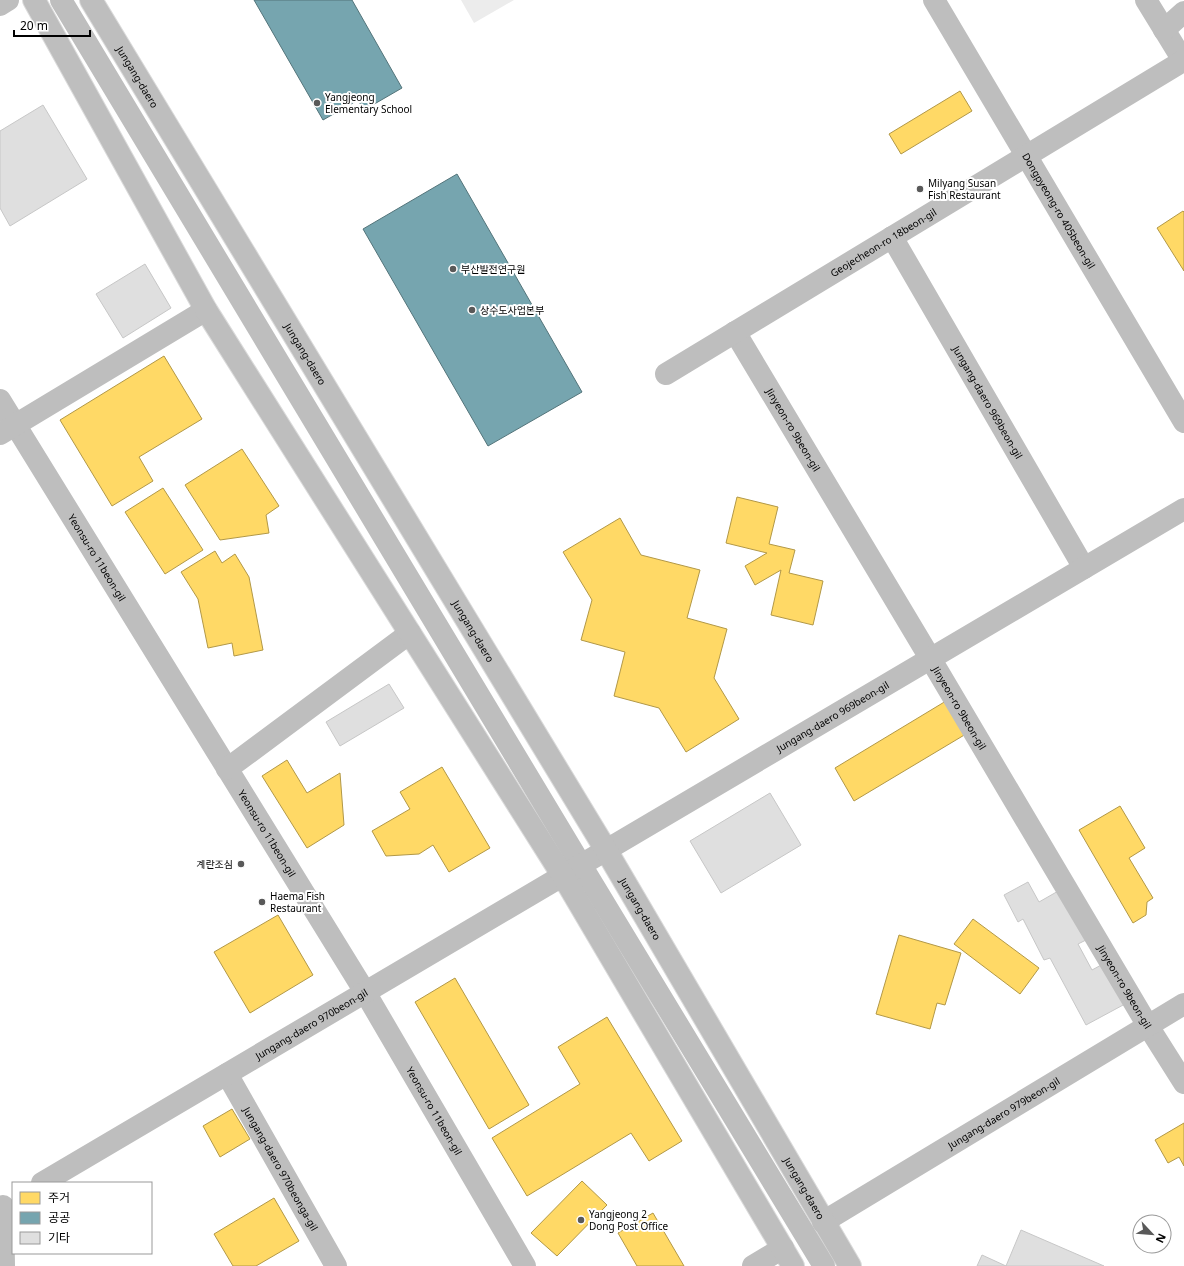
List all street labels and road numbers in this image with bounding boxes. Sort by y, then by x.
street label: Jungang-daero [113,43,162,110]
street label: Dongpyeong-ro 405beon-gil [1019,150,1099,271]
street label: Geojecheon-ro 18beon-gil [827,205,939,280]
street label: Jungang-daero [281,320,330,388]
street label: Jungang-daero 969beon-gil [949,342,1026,461]
street label: Jinyeon-ro 9beon-gil [763,385,824,474]
street label: Yeonsu-ro 11beon-gil [65,511,129,604]
street label: Jungang-daero [449,597,498,665]
street label: Jinyeon-ro 9beon-gil [929,663,990,752]
street label: Jungang-daero 969beon-gil [773,678,891,756]
street label: Yeonsu-ro 11beon-gil [235,787,299,879]
street label: Jungang-daero [616,874,664,942]
street label: Jinyeon-ro 9beon-gil [1094,942,1155,1031]
street label: Jungang-daero 970beon-gil [252,985,370,1063]
street label: Yeonsu-ro 11beon-gil [403,1064,466,1157]
street label: Jungang-daero 979beon-gil [944,1074,1062,1153]
street label: Jungang-daero 970beonga-gil [240,1104,321,1233]
street label: Jungang-daero [780,1154,828,1222]

